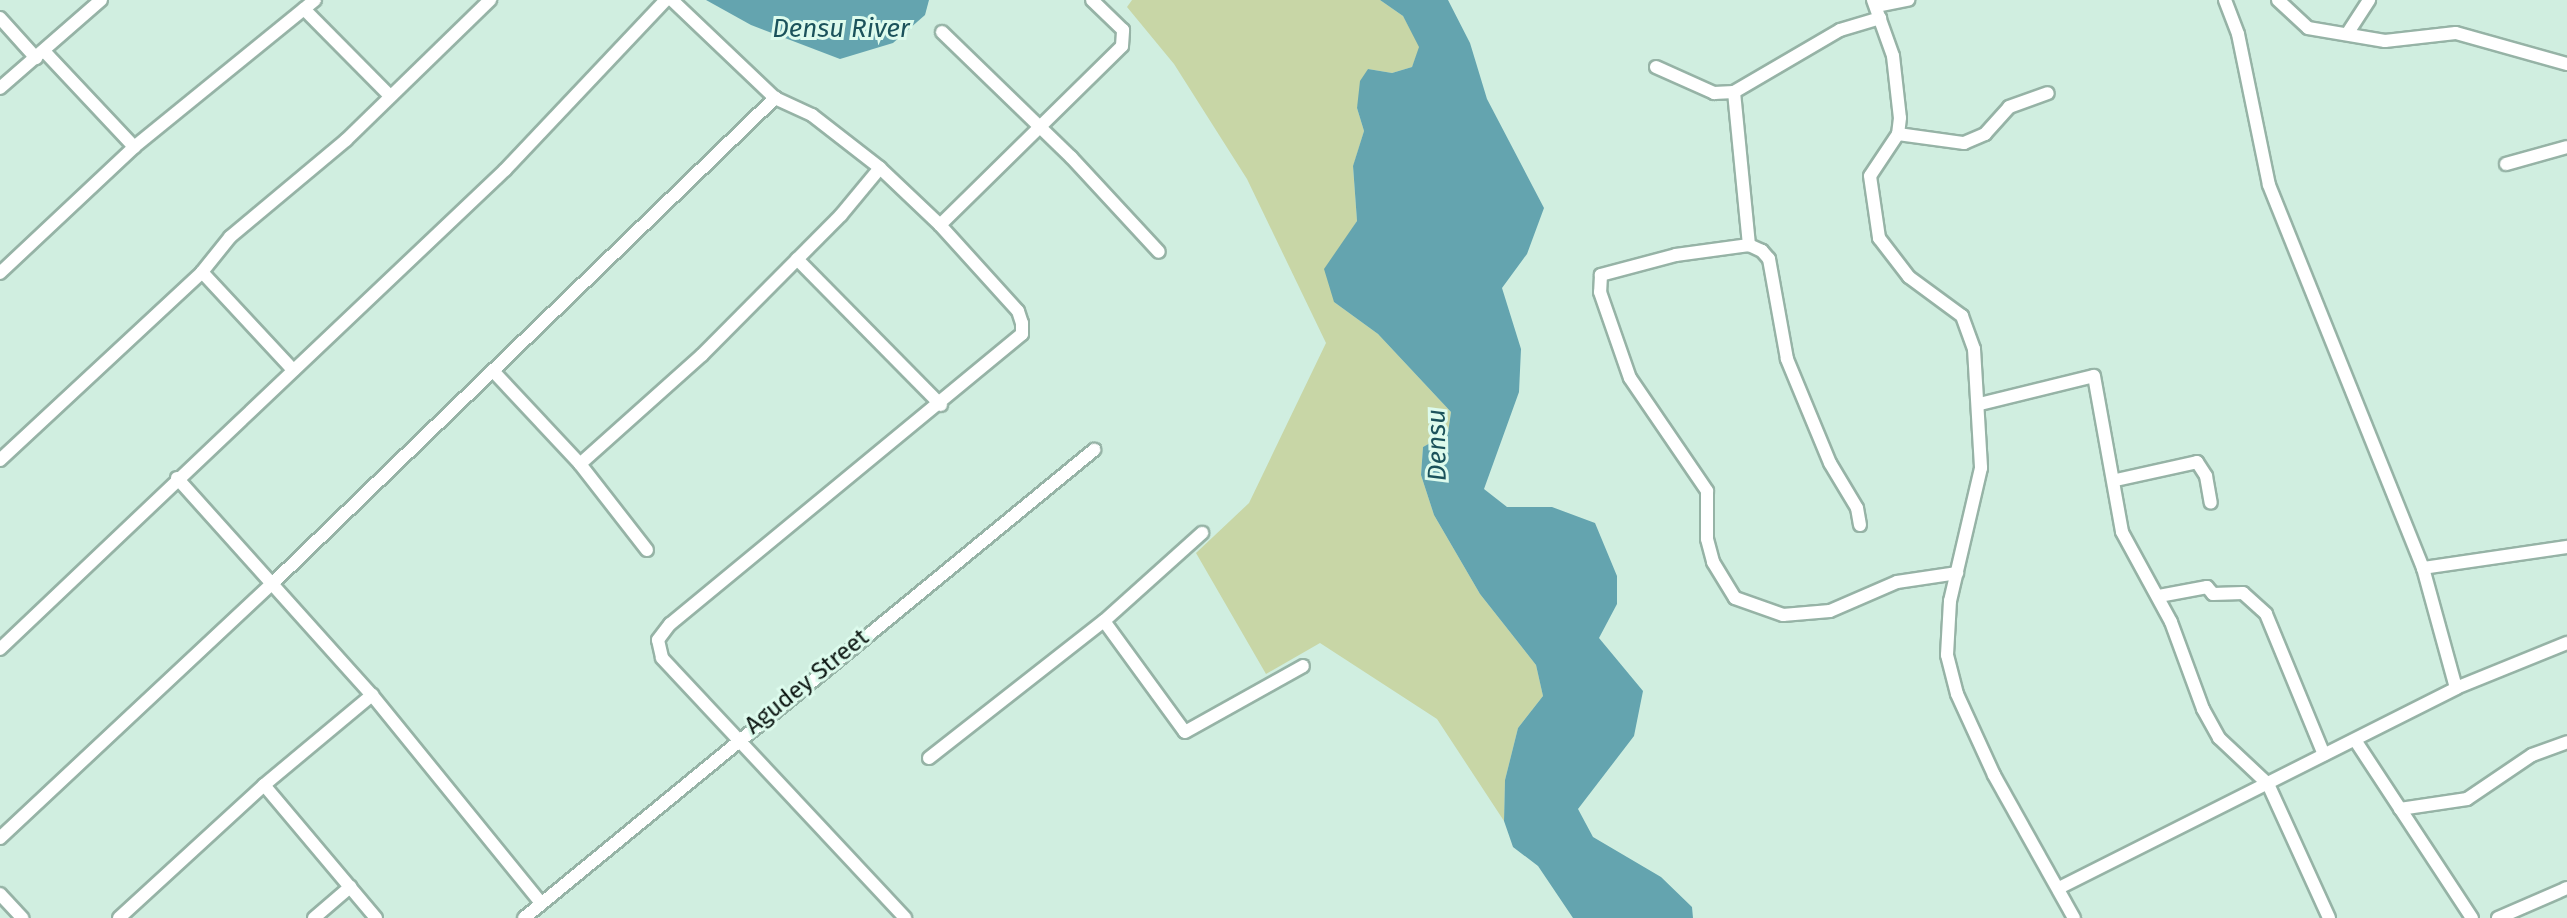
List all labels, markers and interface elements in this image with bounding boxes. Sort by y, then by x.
water label: Densu River [772,13,910,45]
water label: Densu [1421,409,1453,481]
street label: Agudey Street [739,623,875,741]

